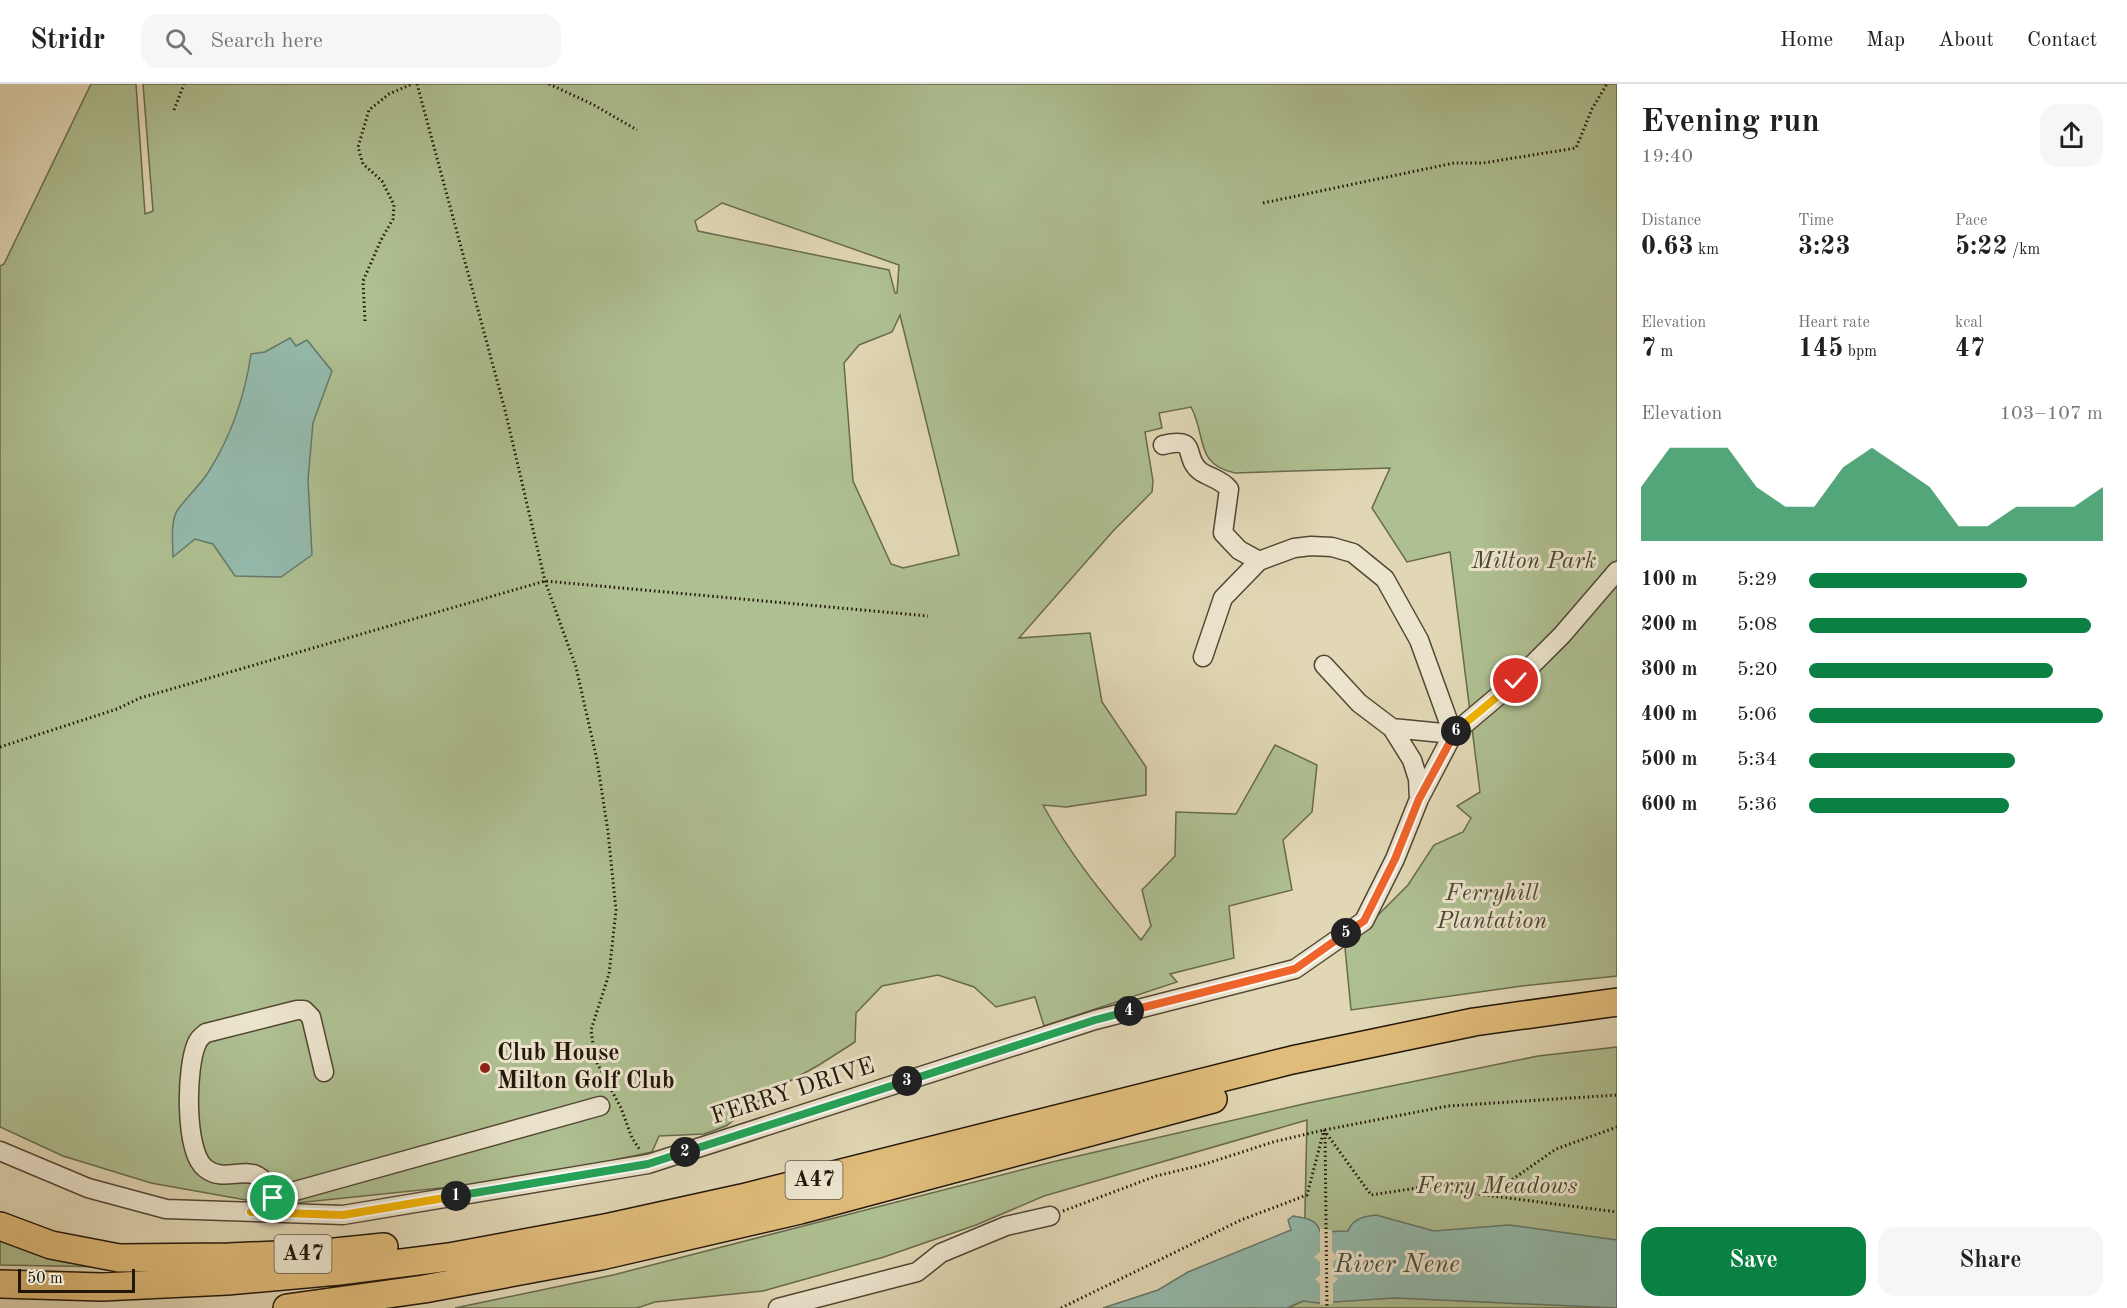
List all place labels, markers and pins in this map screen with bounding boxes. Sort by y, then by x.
pin [1490,655,1541,706]
pin: 6 [1441,716,1471,746]
pin: 5 [1331,918,1361,948]
pin: 4 [1114,996,1144,1026]
place label: Club House Milton Golf Club [497,1042,675,1094]
marker: Club House Milton Golf Club [478,1061,492,1075]
pin: 3 [892,1066,922,1096]
pin: 2 [670,1137,700,1167]
pin [247,1172,298,1223]
pin: 1 [441,1181,471,1211]

